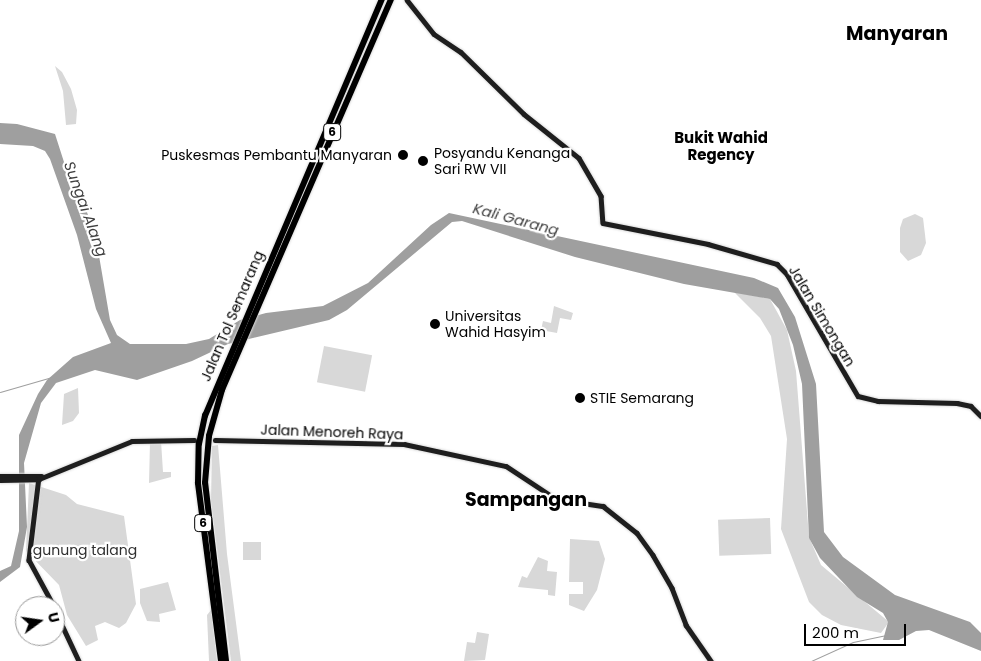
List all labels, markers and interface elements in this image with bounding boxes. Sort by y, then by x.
district label: Manyaran [846,23,948,45]
road number: 6 [322,122,342,142]
district label: Bukit Wahid Regency [674,128,768,163]
place label: Posyandu Kenanga Sari RW VII [434,145,570,178]
place label: Puskesmas Pembantu Manyaran [161,147,392,163]
marker: Puskesmas Pembantu Manyaran [396,148,410,162]
marker: Posyandu Kenanga Sari RW VII [416,154,430,168]
water label: Sungai Alang [60,159,112,259]
water label: Kali Garang [471,199,561,239]
street label: Jalan Tol Semarang [197,248,267,384]
street label: Jalan Simongan [785,263,859,369]
place label: Universitas Wahid Hasyim [445,308,546,341]
marker: Universitas Wahid Hasyim [429,318,441,330]
place label: STIE Semarang [590,390,694,406]
marker: STIE Semarang [574,392,586,404]
street label: Jalan Menoreh Raya [260,421,404,443]
district label: Sampangan [465,489,587,511]
road number: 6 [193,514,213,532]
park label: gunung talang [33,542,137,558]
north arrow [15,596,65,646]
text: U [43,610,64,625]
scale bar [806,614,908,646]
text: 200 m [812,622,859,643]

